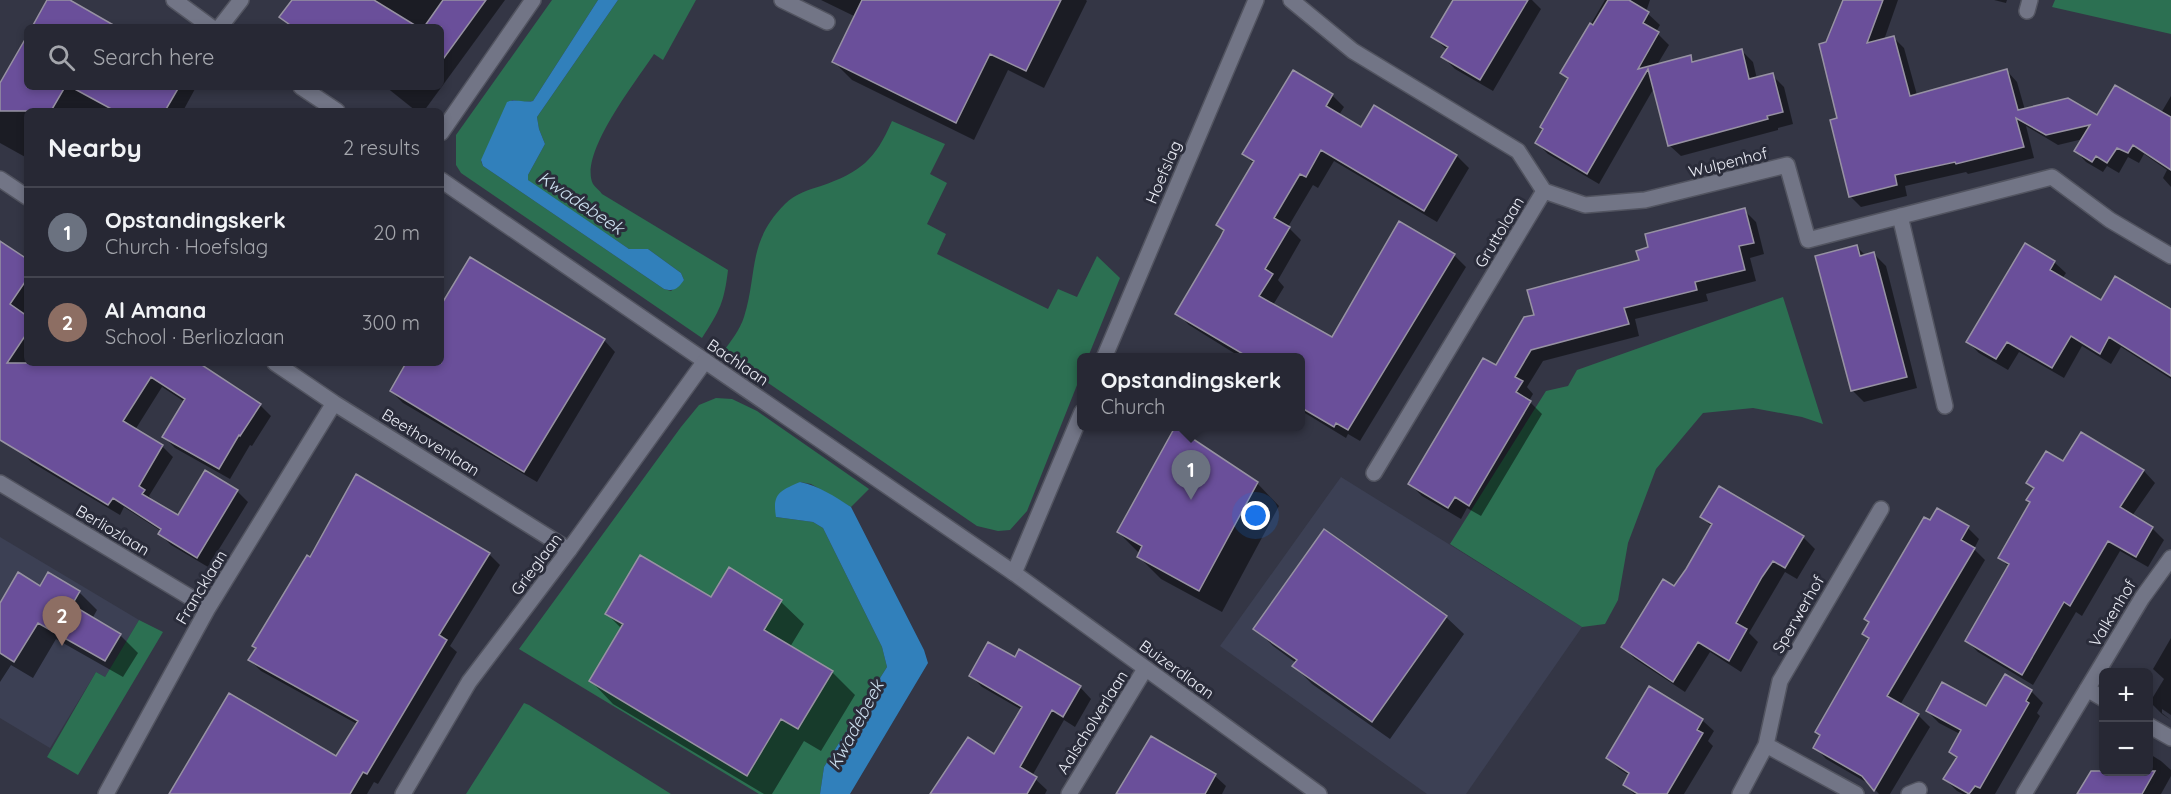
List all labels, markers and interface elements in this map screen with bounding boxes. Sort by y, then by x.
search box [24,24,444,90]
icon: search [45,41,78,74]
text: Search here [93,43,214,71]
text: Nearby [48,131,142,164]
text: 2 results [343,135,420,160]
street label: Hoefslag [1141,137,1185,207]
street label: Wulpenhof [1686,142,1770,181]
water label: Kwadebeek [534,166,630,240]
street label: Gruttolaan [1470,193,1528,271]
text: Opstandingskerk [105,206,286,234]
text: 1 [64,220,71,245]
text: 20 m [373,220,420,245]
text: Church · Hoefslag [105,234,268,259]
text: Al Amana [105,296,206,324]
text: 2 [62,310,73,335]
text: 300 m [362,310,420,335]
text: School · Berliozlaan [105,324,284,349]
street label: Bachlaan [703,334,773,390]
popup [1077,353,1305,431]
text: Opstandingskerk [1101,366,1281,394]
text: Church [1101,394,1165,419]
street label: Beethovenlaan [378,404,484,480]
pin: 1 [1172,450,1210,500]
street label: Berliozlaan [73,500,153,560]
your location [1241,501,1270,530]
street label: Grieglaan [506,529,566,599]
street label: Francklaan [171,546,231,628]
street label: Sperwerhof [1768,571,1828,656]
street label: Valkenhof [2084,576,2140,650]
pin: 2 [42,596,82,646]
street label: Buizerdlaan [1136,635,1218,703]
street label: Aalscholverlaan [1052,667,1132,777]
map controls [2099,668,2153,776]
button: + [2099,668,2153,722]
water label: Kwadebeek [822,675,889,774]
button: − [2099,722,2153,776]

